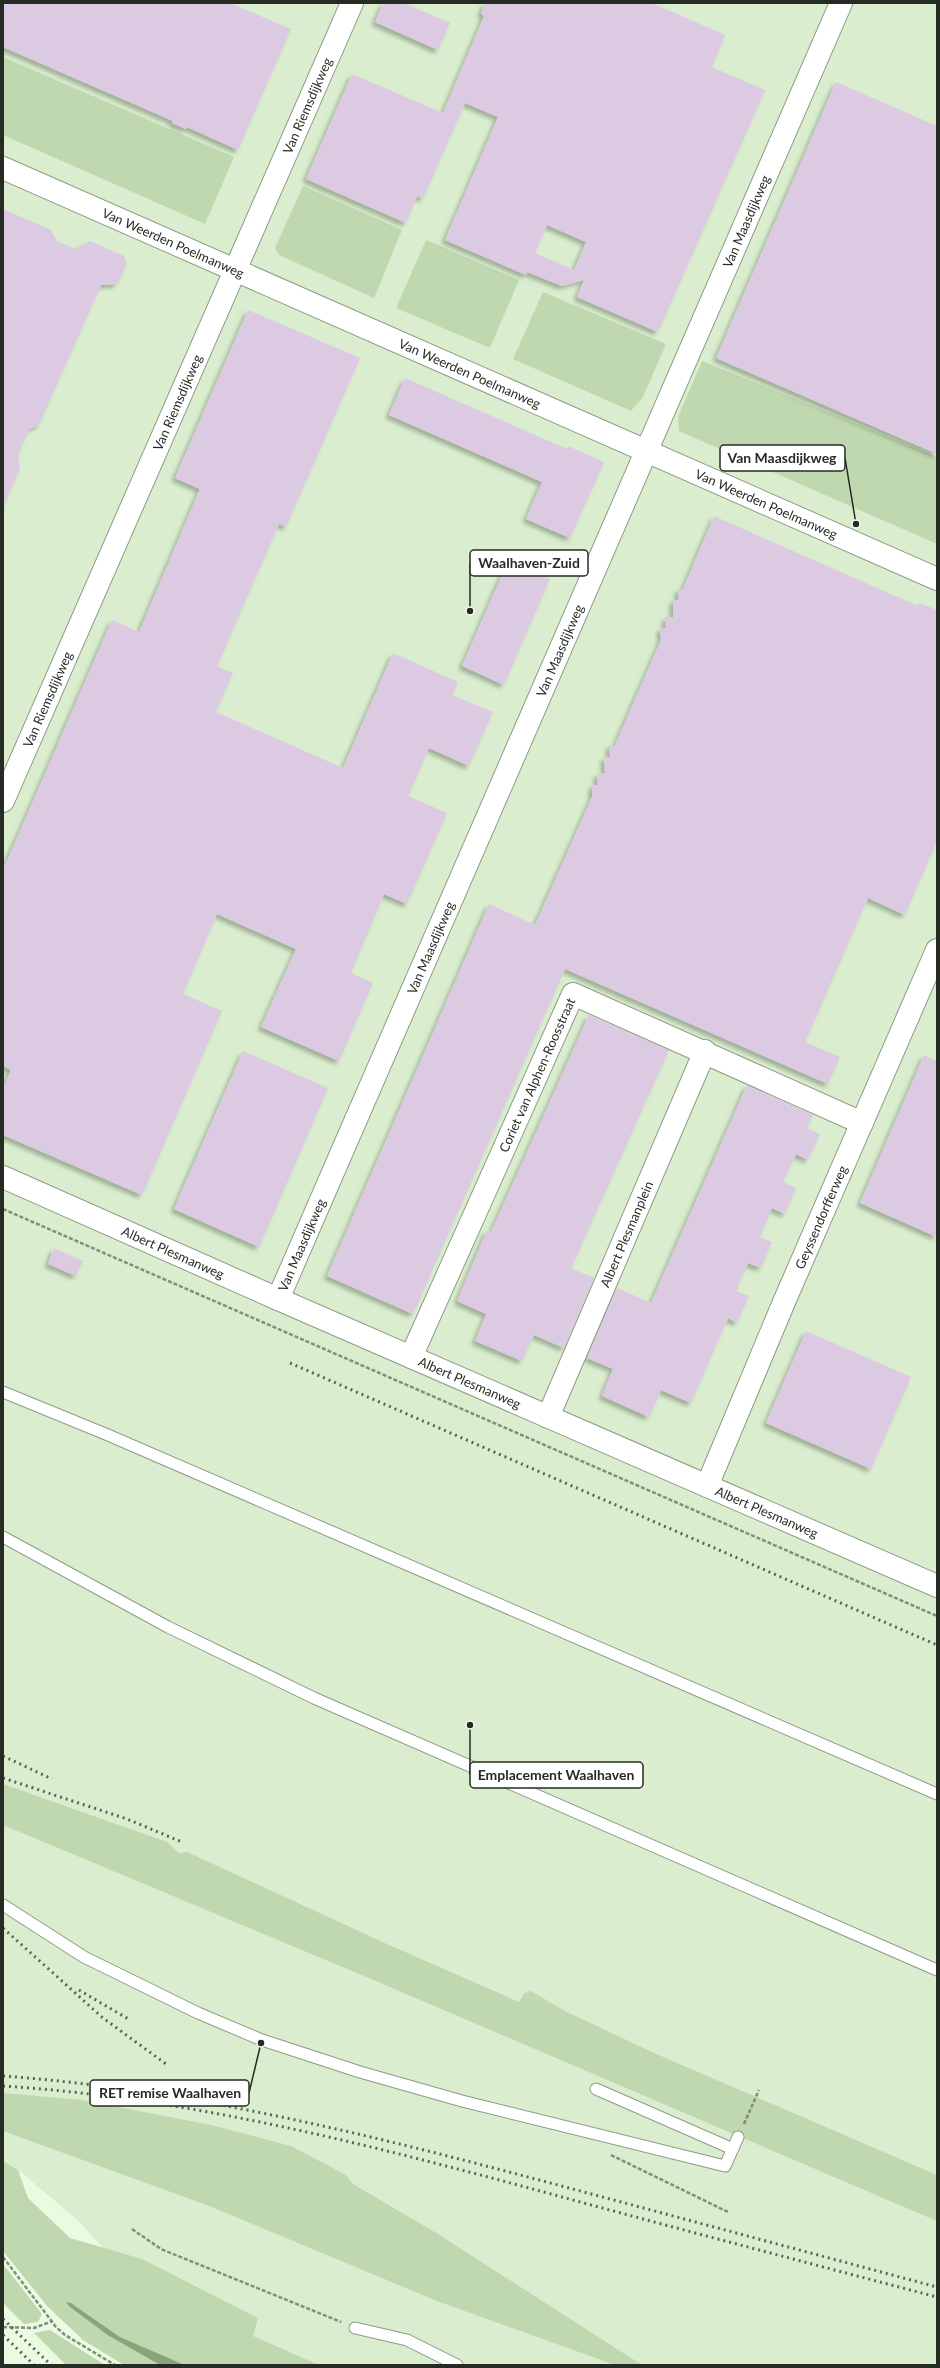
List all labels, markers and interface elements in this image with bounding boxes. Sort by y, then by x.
street label: Van Riemsdijkweg [279,55,335,156]
street label: Van Maasdijkweg [719,172,773,270]
street label: Van Weerden Poelmanweg [100,205,247,281]
street label: Van Weerden Poelmanweg [396,335,543,412]
street label: Van Riemsdijkweg [149,352,205,453]
callout: Van Maasdijkweg [720,445,845,471]
text: Van Maasdijkweg [727,449,837,466]
street label: Van Weerden Poelmanweg [693,466,840,542]
callout: Waalhaven-Zuid [470,550,588,576]
text: Waalhaven-Zuid [478,554,580,571]
street label: Van Maasdijkweg [533,602,587,699]
street label: Van Riemsdijkweg [19,649,76,750]
street label: Van Maasdijkweg [403,899,458,996]
street label: Coriet van Alphen-Roosstraat [495,995,579,1155]
street label: Geyssendorfferweg [791,1163,851,1271]
street label: Albert Plesmanplein [597,1178,656,1290]
street label: Van Maasdijkweg [274,1196,329,1294]
street label: Albert Plesmanweg [119,1223,227,1282]
street label: Albert Plesmanweg [416,1353,524,1412]
street label: Albert Plesmanweg [713,1483,821,1541]
callout: Emplacement Waalhaven [470,1762,643,1788]
text: Emplacement Waalhaven [478,1766,634,1783]
callout: RET remise Waalhaven [90,2080,249,2106]
text: RET remise Waalhaven [99,2084,241,2101]

